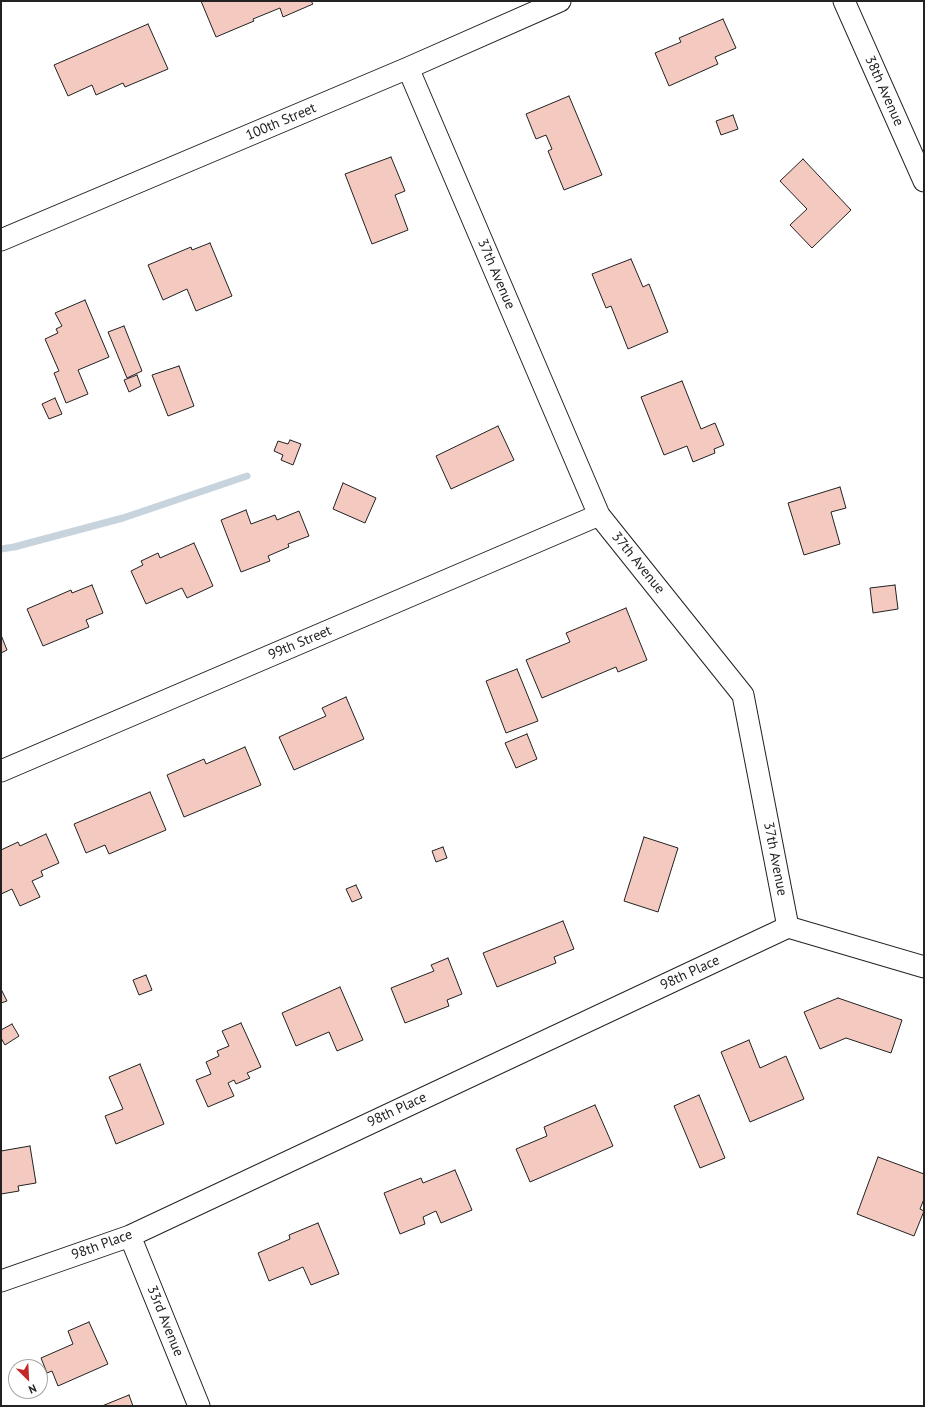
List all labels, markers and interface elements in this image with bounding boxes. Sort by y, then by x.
street label: 38th Avenue [861,53,907,129]
street label: 100th Street [243,100,319,144]
street label: 37th Avenue [474,236,518,312]
street label: 37th Avenue [608,529,668,597]
street label: 99th Street [266,622,334,664]
street label: 37th Avenue [760,821,790,897]
street label: 98th Place [658,952,722,994]
street label: 98th Place [365,1089,429,1131]
street label: 98th Place [69,1226,135,1264]
street label: 33rd Avenue [143,1283,187,1359]
north arrow [8,1359,48,1399]
text: N [26,1381,39,1397]

